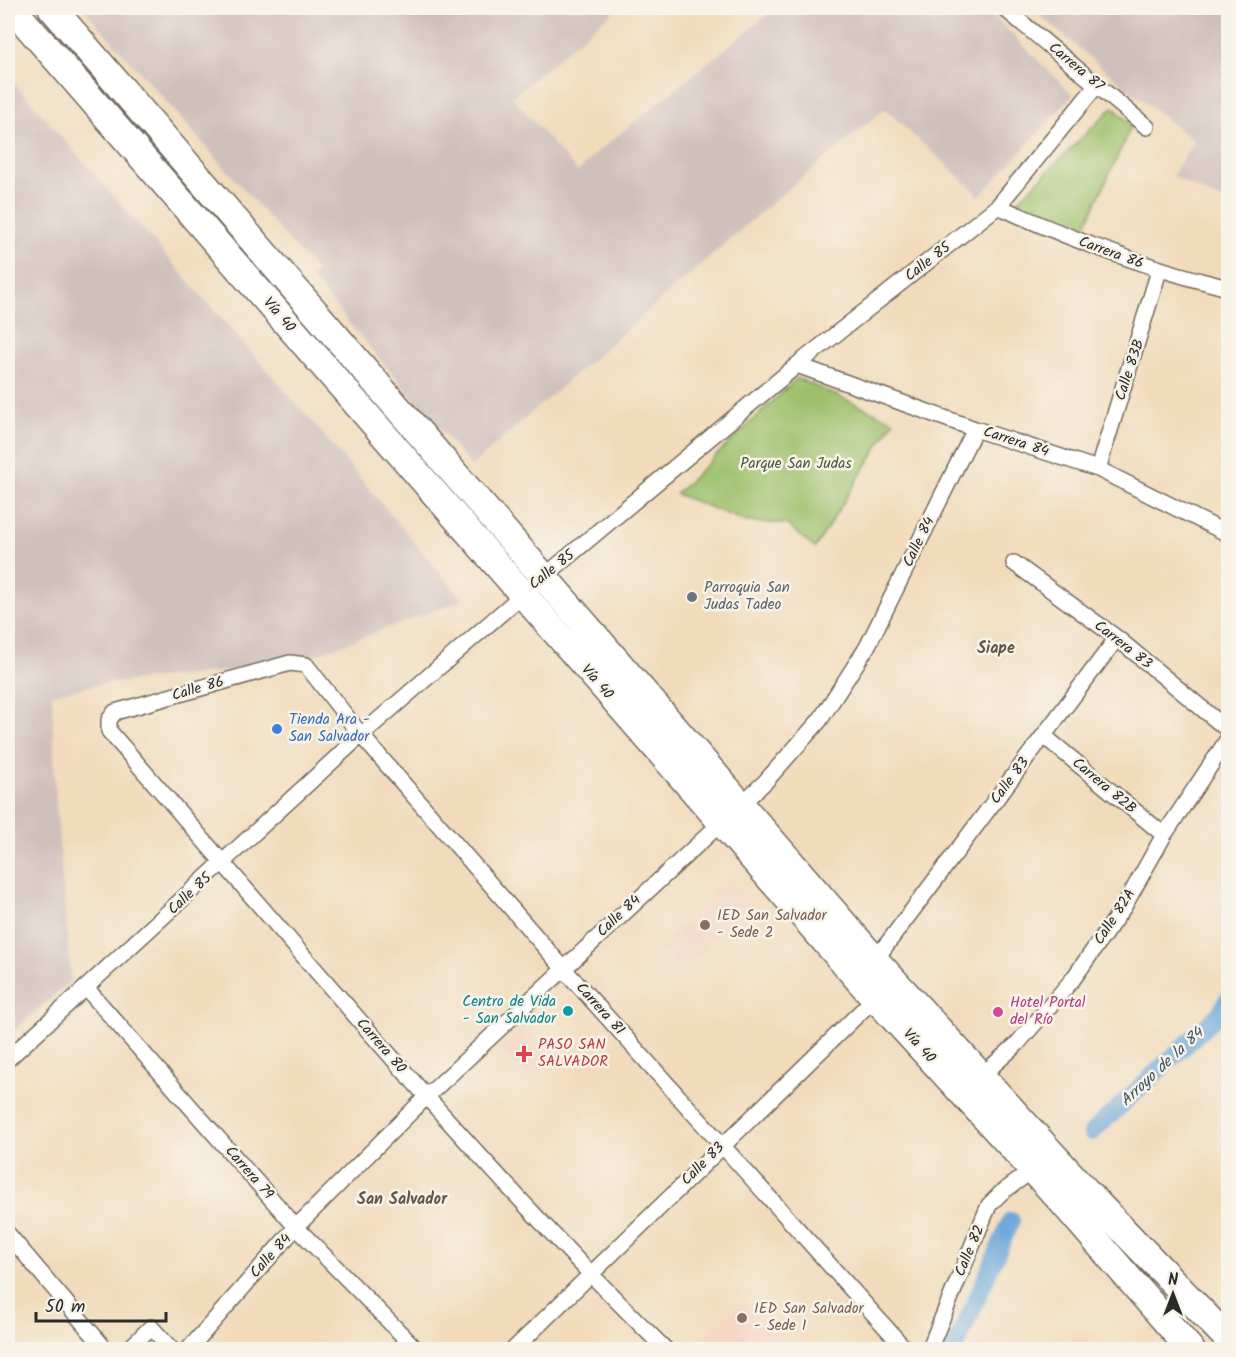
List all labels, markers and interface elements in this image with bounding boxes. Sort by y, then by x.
street label: Carrera 87 [1043,36,1110,98]
street label: Carrera 86 [1075,230,1147,276]
street label: Calle 85 [900,236,957,288]
street label: Vía 40 [257,292,302,338]
street label: Calle 83B [1109,336,1151,404]
street label: Carrera 84 [980,420,1052,464]
park label: Parque San Judas [740,452,852,476]
street label: Calle 84 [897,513,941,571]
street label: Calle 85 [524,543,581,596]
place label: Parroquia San Judas Tadeo [704,576,790,617]
marker: Parroquia San Judas Tadeo [685,590,699,604]
street label: Carrera 83 [1089,615,1158,676]
district label: Siape [977,636,1015,661]
street label: Vía 40 [575,659,620,705]
street label: Calle 86 [169,670,227,708]
place label: Tienda Ara - San Salvador [289,708,370,749]
marker: Tienda Ara - San Salvador [270,722,284,736]
street label: Calle 83 [984,752,1036,810]
street label: Carrera 82B [1066,752,1142,820]
street label: Calle 85 [162,866,218,921]
street label: Calle 82A [1088,884,1142,950]
street label: Calle 84 [591,889,647,943]
place label: IED San Salvador - Sede 2 [717,904,827,945]
marker: IED San Salvador - Sede 2 [698,918,712,932]
street label: Carrera 81 [570,977,631,1041]
place label: Centro de Vida - San Salvador [462,990,557,1031]
place label: Hotel Portal del Río [1010,991,1086,1032]
marker: Centro de Vida - San Salvador [561,1004,575,1018]
marker: Hotel Portal del Río [991,1005,1005,1019]
street label: Carrera 80 [350,1013,412,1080]
water label: Arroyo de la 84 [1114,1020,1211,1113]
street label: Vía 40 [897,1023,942,1069]
place label: PASO SAN SALVADOR [538,1033,608,1074]
marker: PASO SAN SALVADOR [515,1045,533,1063]
street label: Calle 83 [676,1136,731,1191]
street label: Carrera 79 [219,1141,280,1206]
district label: San Salvador [357,1187,448,1212]
street label: Calle 82 [948,1222,992,1280]
street label: Calle 84 [244,1228,298,1284]
north arrow [1143,1264,1203,1324]
text: N [1168,1268,1178,1293]
scale bar [36,1285,166,1323]
text: 50 m [45,1293,85,1322]
place label: IED San Salvador - Sede 1 [754,1297,864,1338]
marker: IED San Salvador - Sede 1 [735,1311,749,1325]

